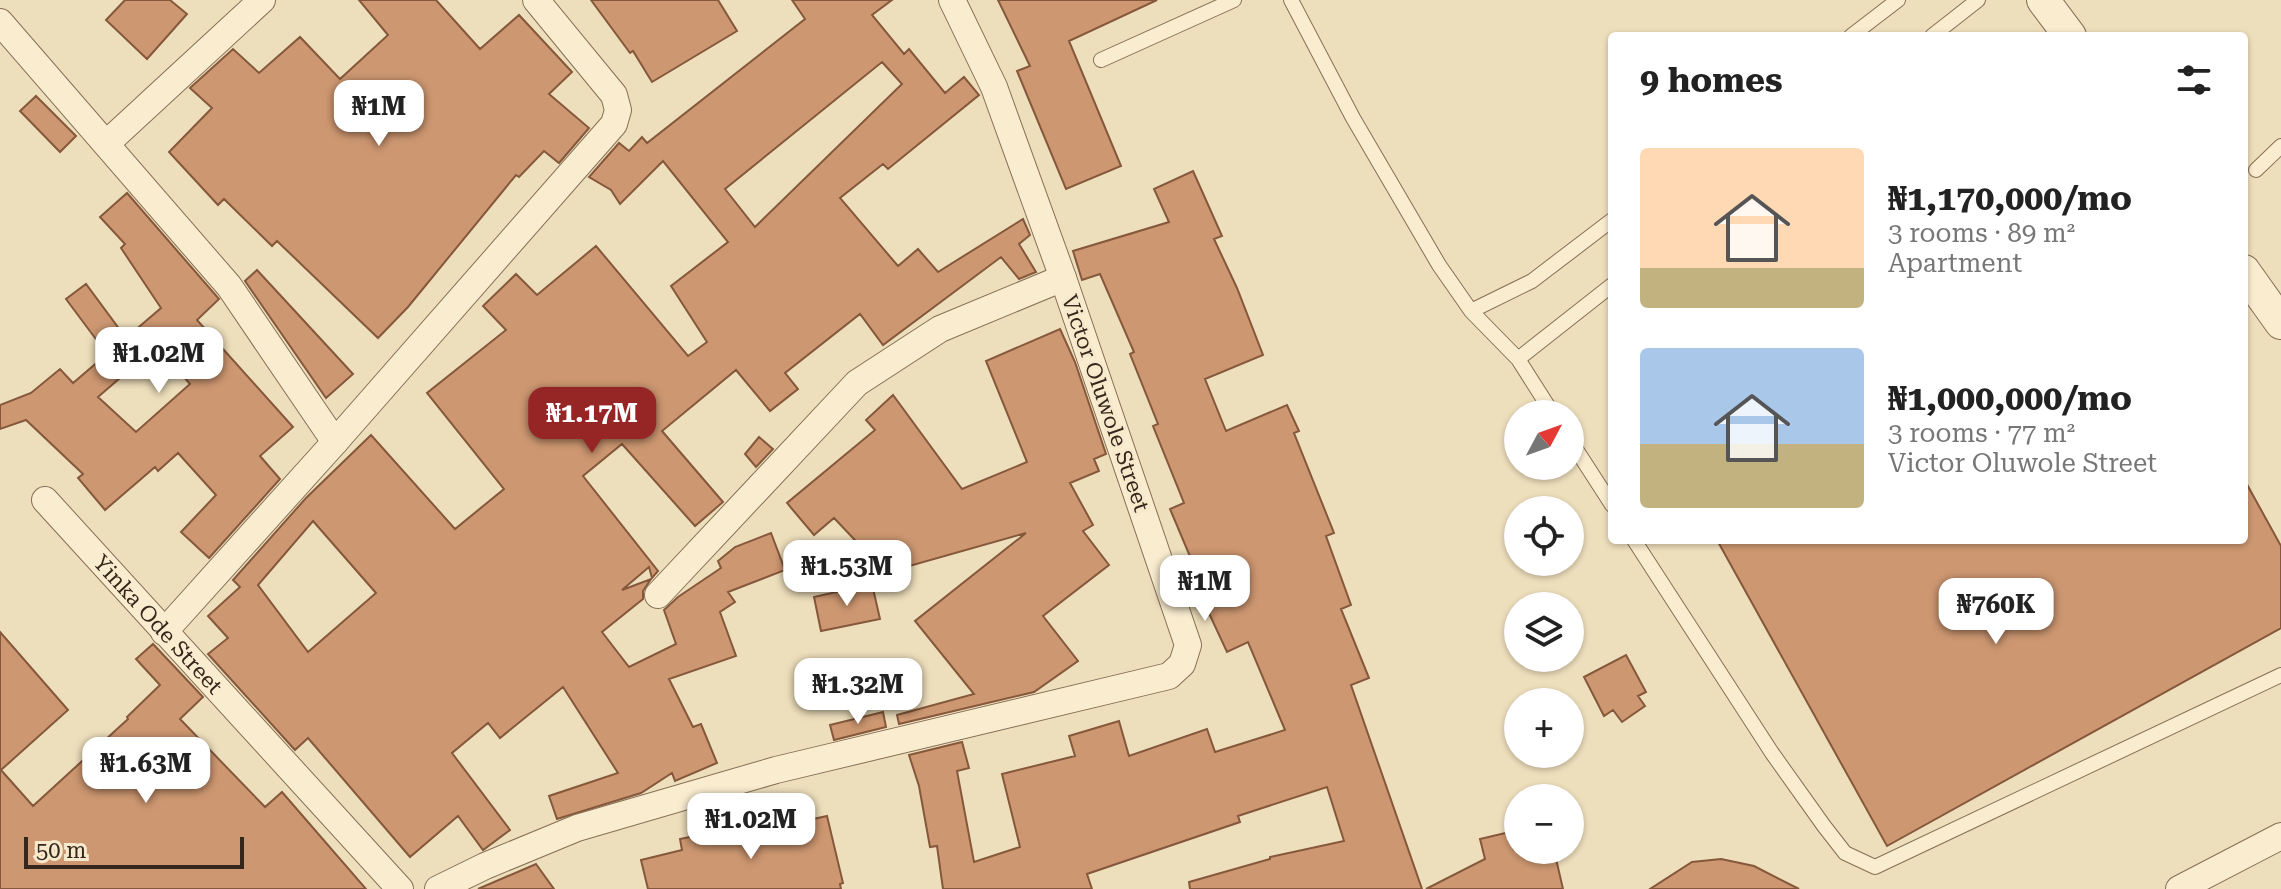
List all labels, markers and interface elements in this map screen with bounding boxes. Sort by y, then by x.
icon: filters [2172,58,2216,102]
text: 9 homes [1640,60,1783,100]
pin: ₦1M [340,80,418,148]
text: ₦1M [352,91,406,121]
text: ₦1,170,000/mo [1888,178,2132,218]
icon: home [1704,180,1800,276]
text: 3 rooms · 89 m² [1888,218,2075,248]
text: Apartment [1888,248,2022,278]
street label: Victor Oluwole Street [1057,291,1154,515]
pin: ₦1.02M [94,327,224,395]
text: ₦1.02M [113,338,205,368]
text: ₦1,000,000/mo [1888,378,2132,418]
icon: home [1704,380,1800,476]
pin: ₦1.17M [527,387,657,455]
text: ₦1.17M [546,398,638,428]
north arrow [1504,400,1584,480]
map controls [1504,400,1584,864]
text: 3 rooms · 77 m² [1888,418,2075,448]
text: Victor Oluwole Street [1888,448,2157,478]
button: locate [1504,496,1584,576]
pin: ₦1.53M [782,540,912,608]
street label: Yinka Ode Street [88,550,227,699]
text: ₦1.53M [801,551,893,581]
pin: ₦1M [1166,555,1244,623]
text: ₦1M [1178,566,1232,596]
pin: ₦760K [1940,578,2052,646]
text: ₦760K [1957,589,2035,619]
button: layers [1504,592,1584,672]
pin: ₦1.32M [793,658,923,726]
text: ₦1.32M [812,669,904,699]
button: + [1504,688,1584,768]
pin: ₦1.63M [81,737,211,805]
text: ₦1.63M [100,748,192,778]
button: − [1504,784,1584,864]
pin: ₦1.02M [686,793,816,861]
text: ₦1.02M [705,804,797,834]
scale bar [24,833,244,869]
text: 50 m [36,838,86,863]

